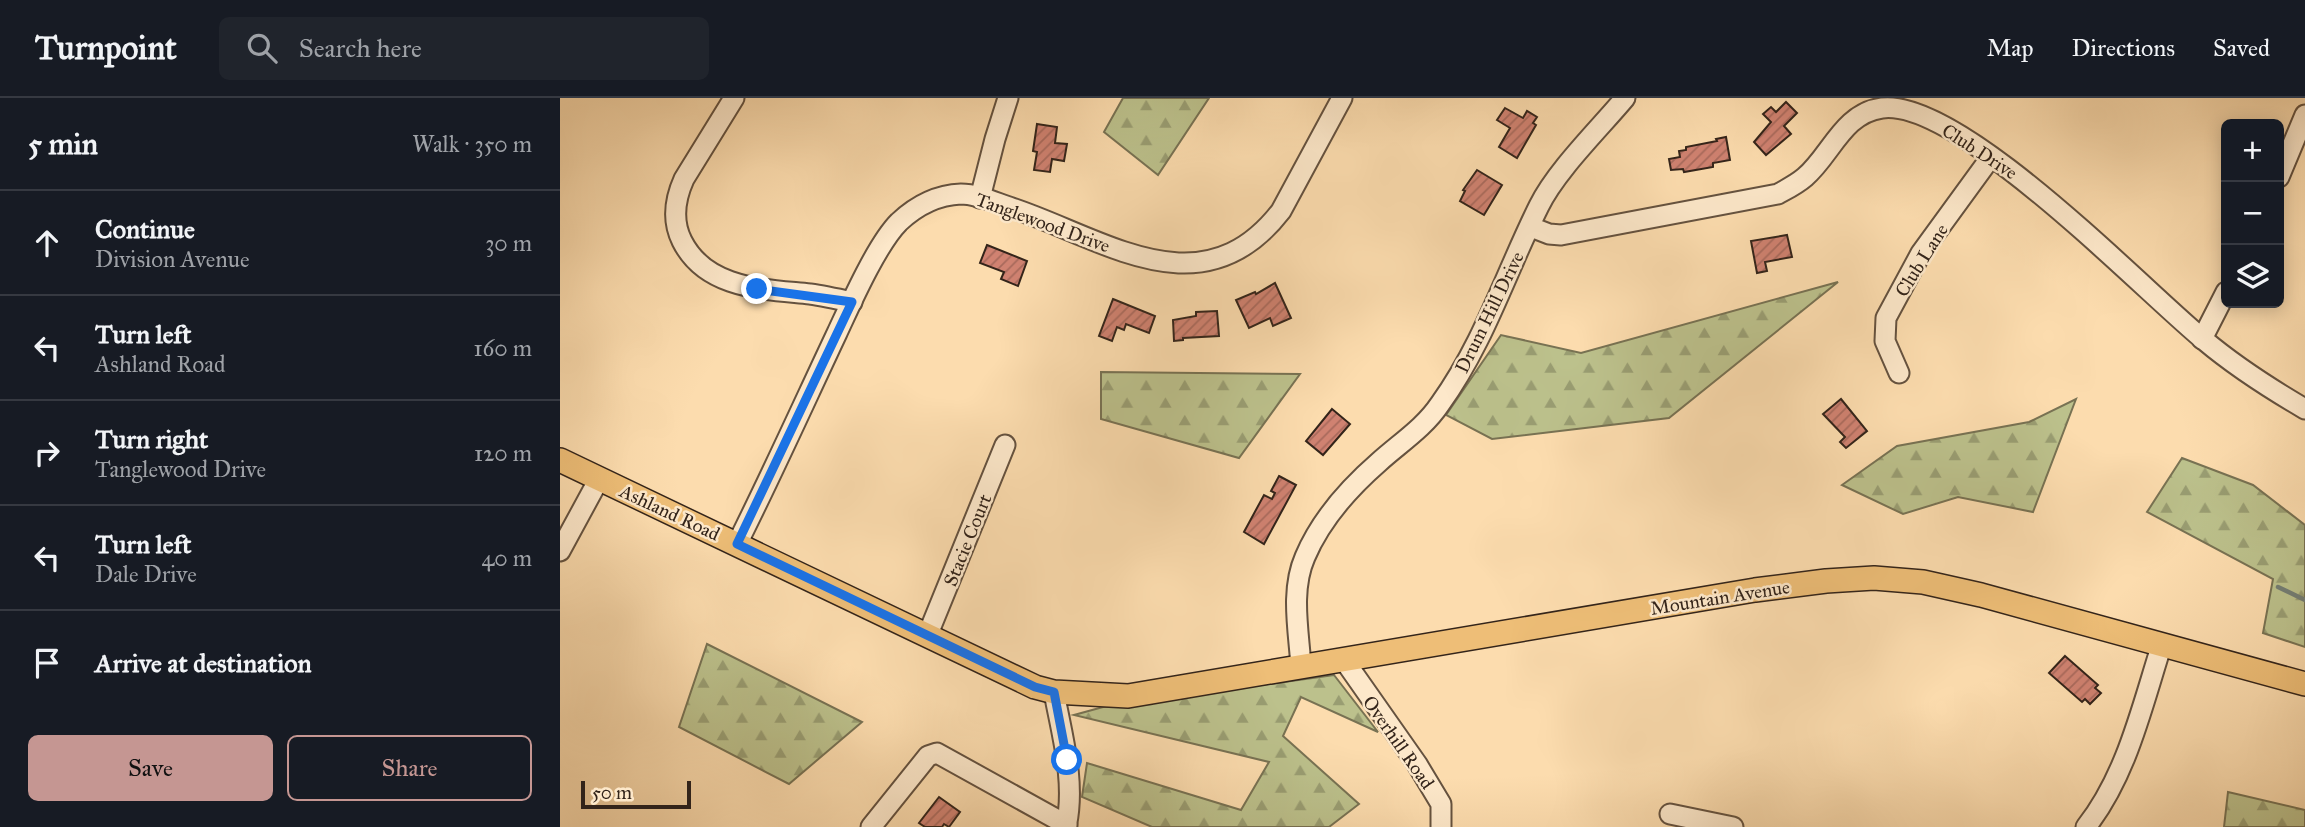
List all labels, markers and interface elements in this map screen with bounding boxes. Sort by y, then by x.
search box [219,17,709,80]
text: Turnpoint [35,28,177,68]
icon: search [243,29,281,67]
text: Search here [299,32,422,64]
text: Map [1987,33,2034,63]
text: Directions [2072,33,2175,63]
text: Saved [2213,33,2270,63]
street label: Club Drive [1938,119,2022,184]
map controls [2221,119,2284,308]
button: + [2221,119,2284,182]
text: 5 min [28,126,98,162]
text: Walk · 350 m [412,130,532,158]
button: − [2221,182,2284,245]
street label: Tanglewood Drive [972,187,1113,258]
text: Continue [95,213,195,245]
street label: Club Lane [1890,219,1953,301]
icon: ahead [28,224,66,262]
text: 30 m [485,229,532,257]
text: Division Avenue [95,245,249,273]
button: layers [2221,245,2284,308]
street label: Drum Hill Drive [1450,248,1529,377]
route end [741,273,772,304]
text: Turn left [95,318,191,350]
icon: left [28,329,66,367]
text: 160 m [474,334,532,362]
text: Ashland Road [95,350,226,378]
text: Turn right [95,423,208,455]
icon: right [28,434,66,472]
text: 120 m [474,439,532,467]
text: Tanglewood Drive [95,455,266,483]
street label: Ashland Road [615,479,724,546]
street label: Stacie Court [939,490,996,590]
text: Turn left [95,528,191,560]
icon: left [28,539,66,577]
text: 40 m [482,544,532,572]
text: Dale Drive [95,560,197,588]
street label: Mountain Avenue [1649,575,1791,620]
icon: arrive [28,644,66,682]
text: Arrive at destination [95,647,312,679]
street label: Overhill Road [1358,691,1440,794]
button: Save [28,735,273,801]
button: Share [287,735,532,801]
route start [1051,744,1082,775]
scale bar [581,778,691,810]
text: 50 m [592,781,632,804]

